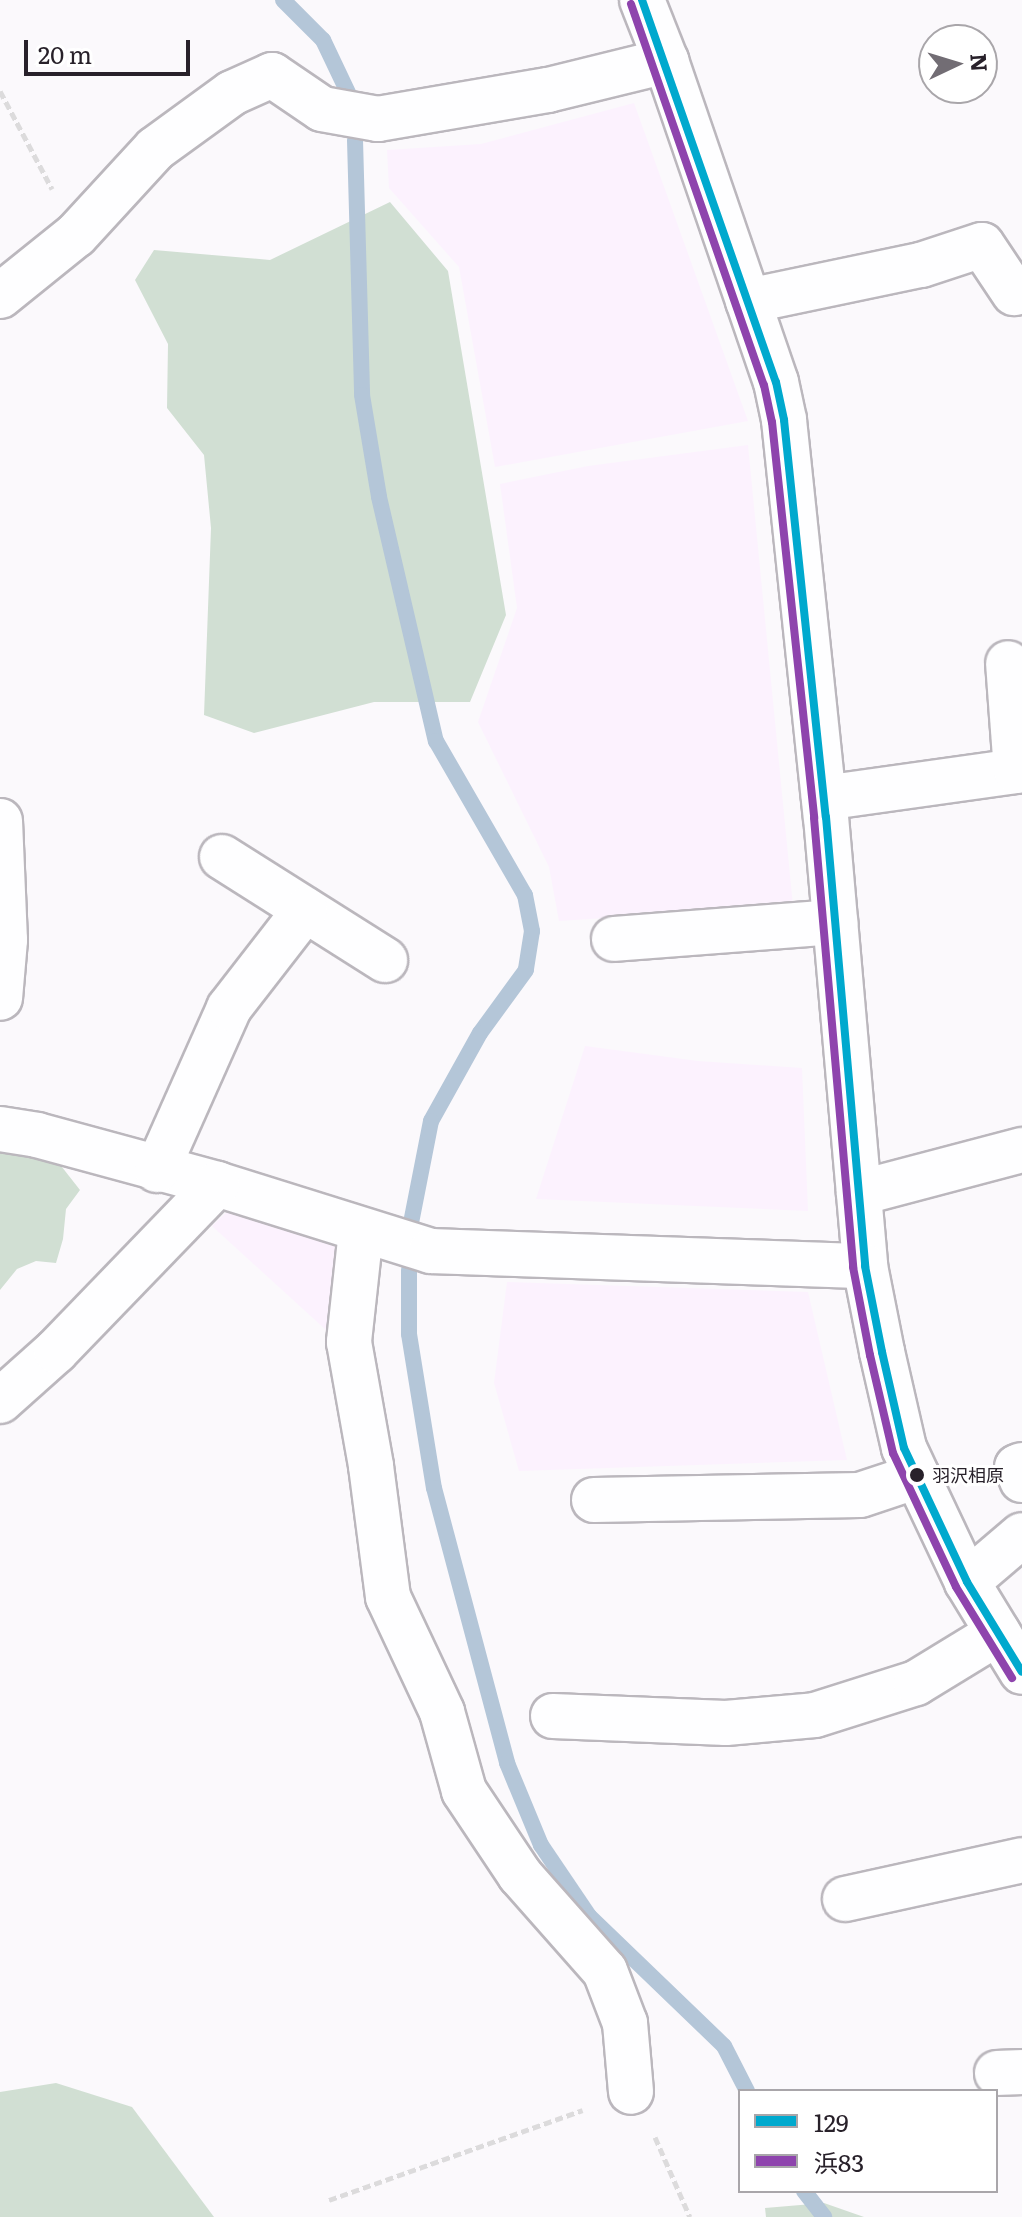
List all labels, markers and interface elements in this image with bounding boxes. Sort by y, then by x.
scale bar [28,24,194,74]
north arrow [918,24,998,104]
text: 20 m [38,36,92,71]
text: N [963,52,998,73]
place label: 羽沢相原 [932,1464,1004,1486]
marker: 羽沢相原 [909,1467,925,1483]
legend [738,2089,998,2193]
text: 129 [814,2104,849,2139]
text: 浜83 [814,2144,864,2179]

